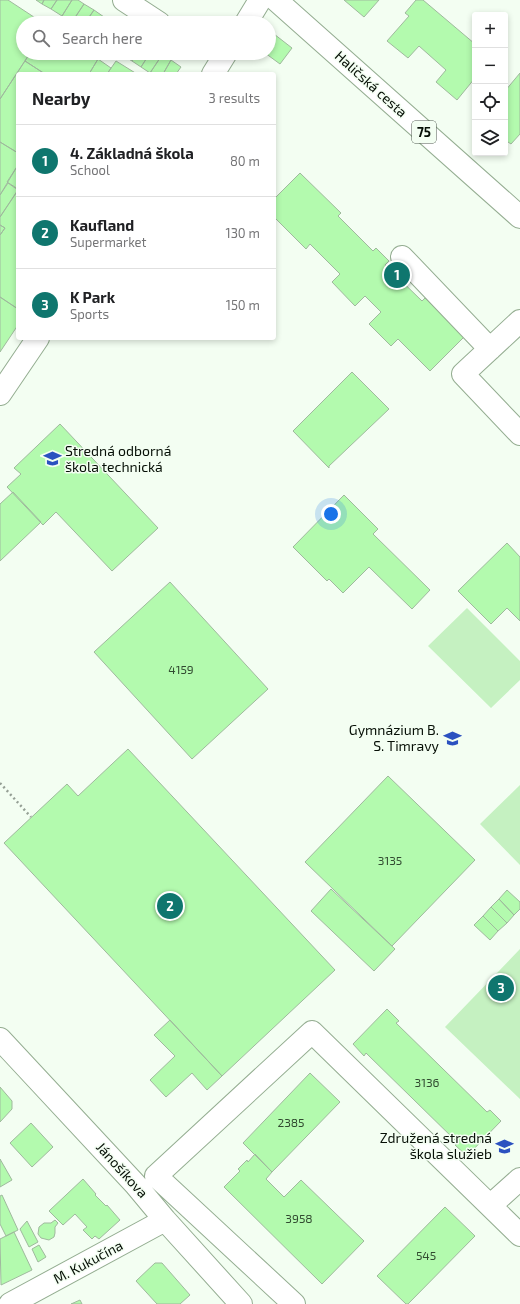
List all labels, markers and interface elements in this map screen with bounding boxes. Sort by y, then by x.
map controls [472,12,508,156]
button: + [472,12,508,48]
search box [16,16,276,60]
icon: search [30,27,52,49]
text: Search here [62,29,143,47]
street label: Haličská cesta [332,47,411,120]
button: − [472,48,508,84]
button: locate [472,84,508,120]
text: Nearby [32,88,90,108]
text: 3 results [209,90,260,106]
button: layers [472,120,508,156]
road number: 75 [412,121,436,143]
text: 4. Základná škola [70,144,194,162]
text: 1 [42,153,48,169]
text: 80 m [230,153,260,169]
text: School [70,162,110,178]
text: Kaufland [70,216,134,234]
text: 2 [41,225,49,241]
text: 130 m [225,225,260,241]
text: Supermarket [70,234,147,250]
pin: 1 [384,260,410,290]
text: K Park [70,288,115,306]
text: 3 [41,297,49,313]
text: 150 m [226,297,260,313]
text: Sports [70,306,109,322]
place label: Stredná odborná škola technická [65,442,171,475]
school or university icon: Stredná odborná škola technická [42,449,62,469]
your location [321,504,341,524]
house number: 4159 [168,662,194,676]
place label: Gymnázium B. S. Timravy [349,721,440,754]
school or university icon: Gymnázium B. S. Timravy [442,728,462,748]
house number: 3135 [378,853,402,867]
pin: 2 [157,891,183,921]
pin: 3 [488,973,514,1003]
house number: 3136 [415,1075,440,1089]
house number: 2385 [277,1115,305,1129]
place label: Združená stredná škola služieb [380,1129,492,1162]
school or university icon: Združená stredná škola služieb [495,1136,515,1156]
street label: Jánošíkova [93,1138,152,1201]
house number: 3958 [285,1211,313,1225]
street label: M. Kukučína [50,1236,125,1287]
house number: 545 [416,1248,436,1262]

